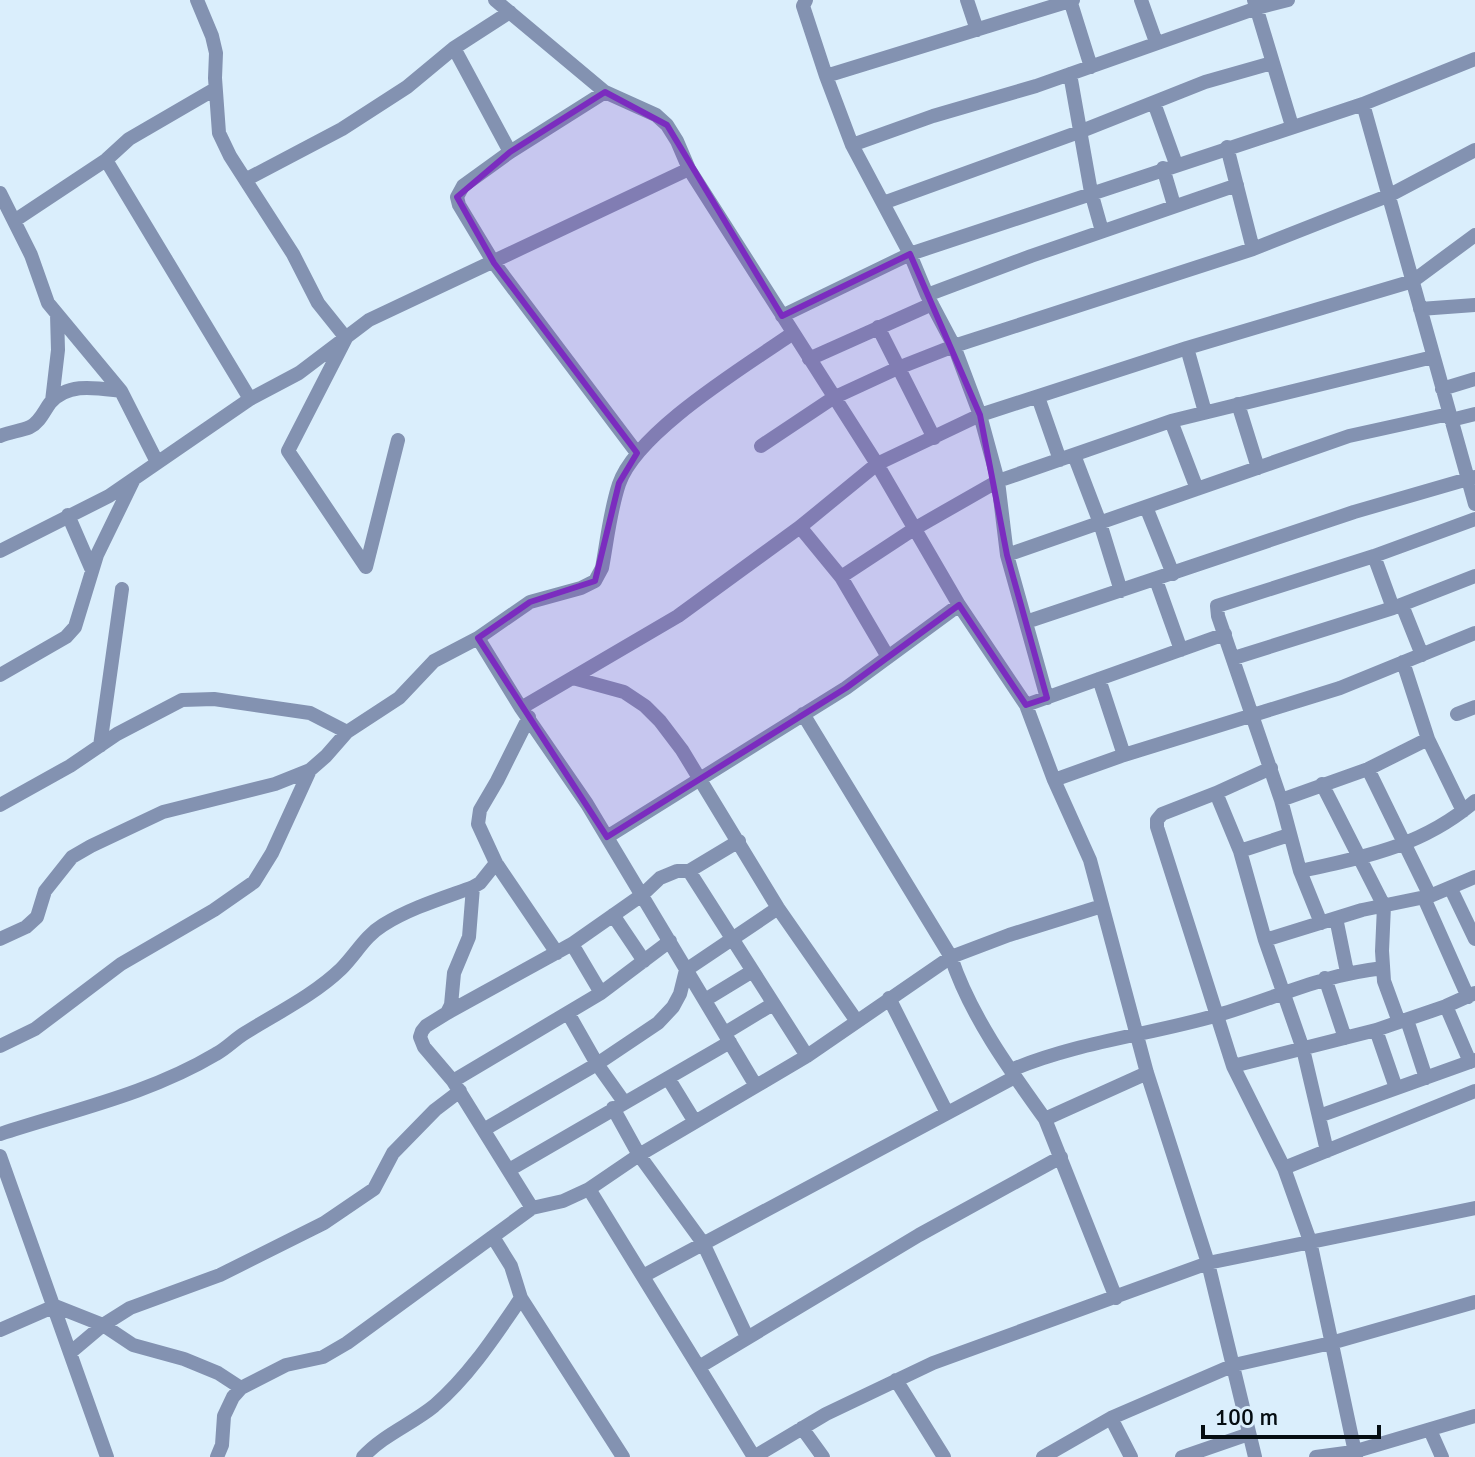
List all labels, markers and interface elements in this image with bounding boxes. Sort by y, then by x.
scale bar [1203,1389,1379,1439]
text: 100 m [1215,1402,1278,1432]

